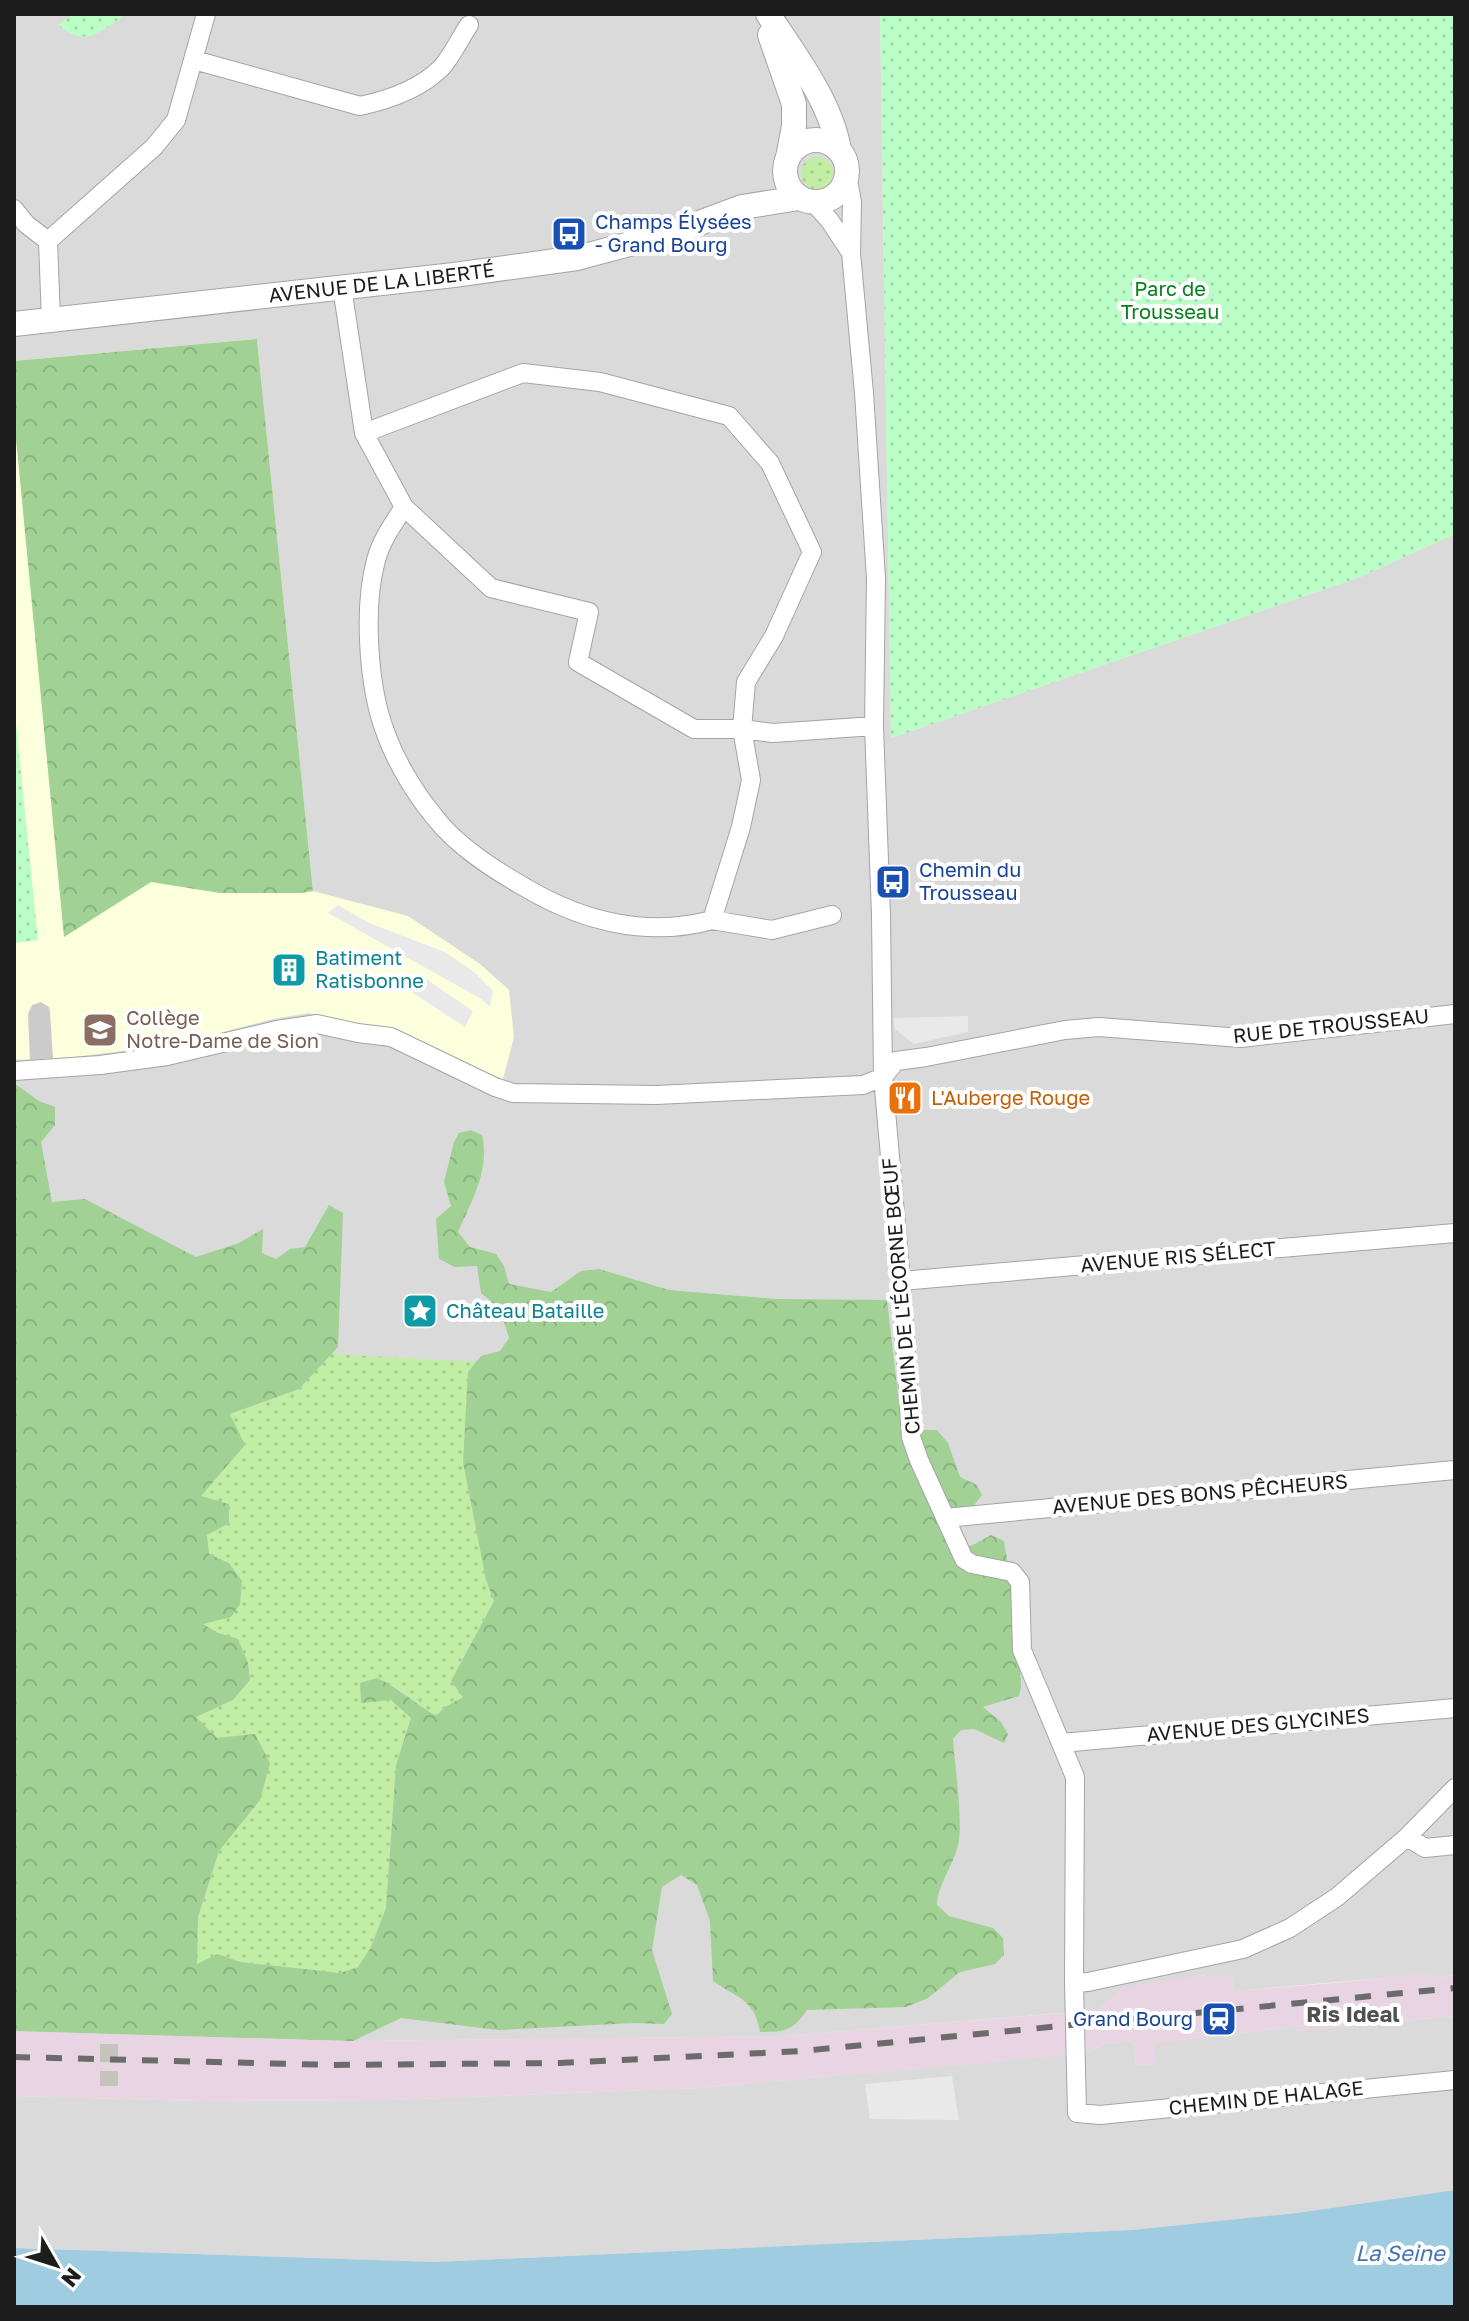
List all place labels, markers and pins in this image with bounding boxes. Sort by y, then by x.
place label: Champs Élysées - Grand Bourg [595,209,752,256]
bus stop icon: Champs Élysées - Grand Bourg [550,215,588,253]
place label: Chemin du Trousseau [919,857,1021,904]
bus stop icon: Chemin du Trousseau [874,863,912,901]
place label: Batiment Ratisbonne [315,945,424,992]
building icon: Batiment Ratisbonne [270,951,308,989]
place label: Collège Notre-Dame de Sion [126,1005,319,1052]
school or university icon: Collège Notre-Dame de Sion [81,1011,119,1049]
restaurant icon: L'Auberge Rouge [886,1079,924,1117]
place label: L'Auberge Rouge [931,1085,1090,1109]
place icon: Château Bataille [401,1292,439,1330]
place label: Château Bataille [446,1298,604,1322]
station icon: Grand Bourg [1200,2000,1238,2038]
place label: Grand Bourg [1073,2006,1193,2030]

